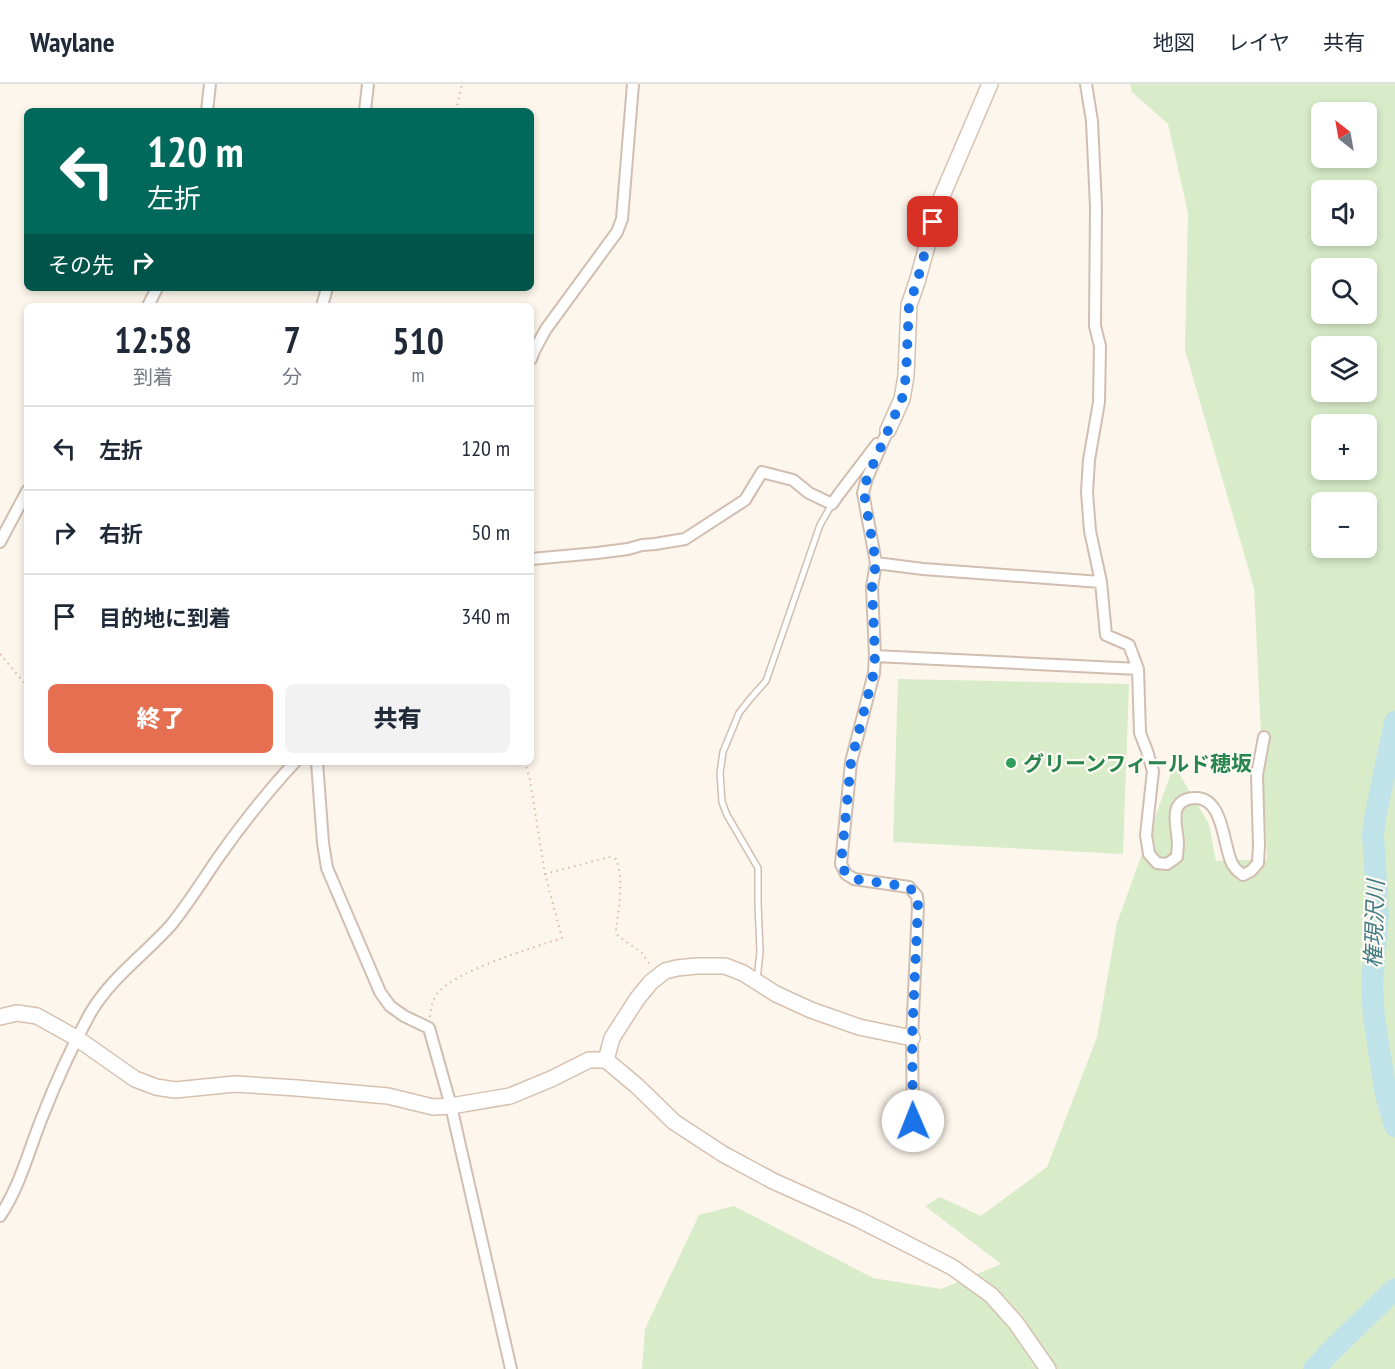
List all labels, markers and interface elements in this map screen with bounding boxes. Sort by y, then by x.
text: Waylane [30,23,115,60]
text: 地図 [1153,29,1195,56]
text: レイヤ [1228,29,1290,56]
text: 共有 [1323,29,1365,56]
north arrow [1311,102,1377,168]
map controls [1311,102,1377,558]
text: 120 m [147,124,244,179]
icon: left [48,132,126,210]
button: sound [1311,180,1377,246]
text: 左折 [147,181,201,215]
pin [907,196,958,247]
icon: arrive [916,205,949,238]
icon: right [126,246,159,279]
text: その先 [48,251,114,279]
button: search [1311,258,1377,324]
text: 12:58 [114,316,192,363]
text: 7 [284,316,301,363]
text: 510 [392,317,444,364]
button: layers [1311,336,1377,402]
text: m [412,362,425,388]
text: 到着 [133,364,173,390]
text: 分 [282,364,302,390]
button: + [1311,414,1377,480]
icon: left [48,432,81,465]
text: 120 m [461,434,510,462]
text: 左折 [99,436,143,464]
button: − [1311,492,1377,558]
icon: right [48,516,81,549]
text: 50 m [471,518,510,546]
text: 右折 [99,520,143,548]
icon: arrive [48,600,81,633]
text: 340 m [461,602,510,630]
text: 目的地に到着 [99,604,231,632]
button: 終了 [48,684,273,753]
button: 共有 [285,684,510,753]
place label: グリーンフィールド穂坂 [1023,750,1252,777]
marker: グリーンフィールド穂坂 [1004,756,1018,770]
water label: 権現沢川 [1358,878,1390,968]
position arrow [881,1089,945,1153]

